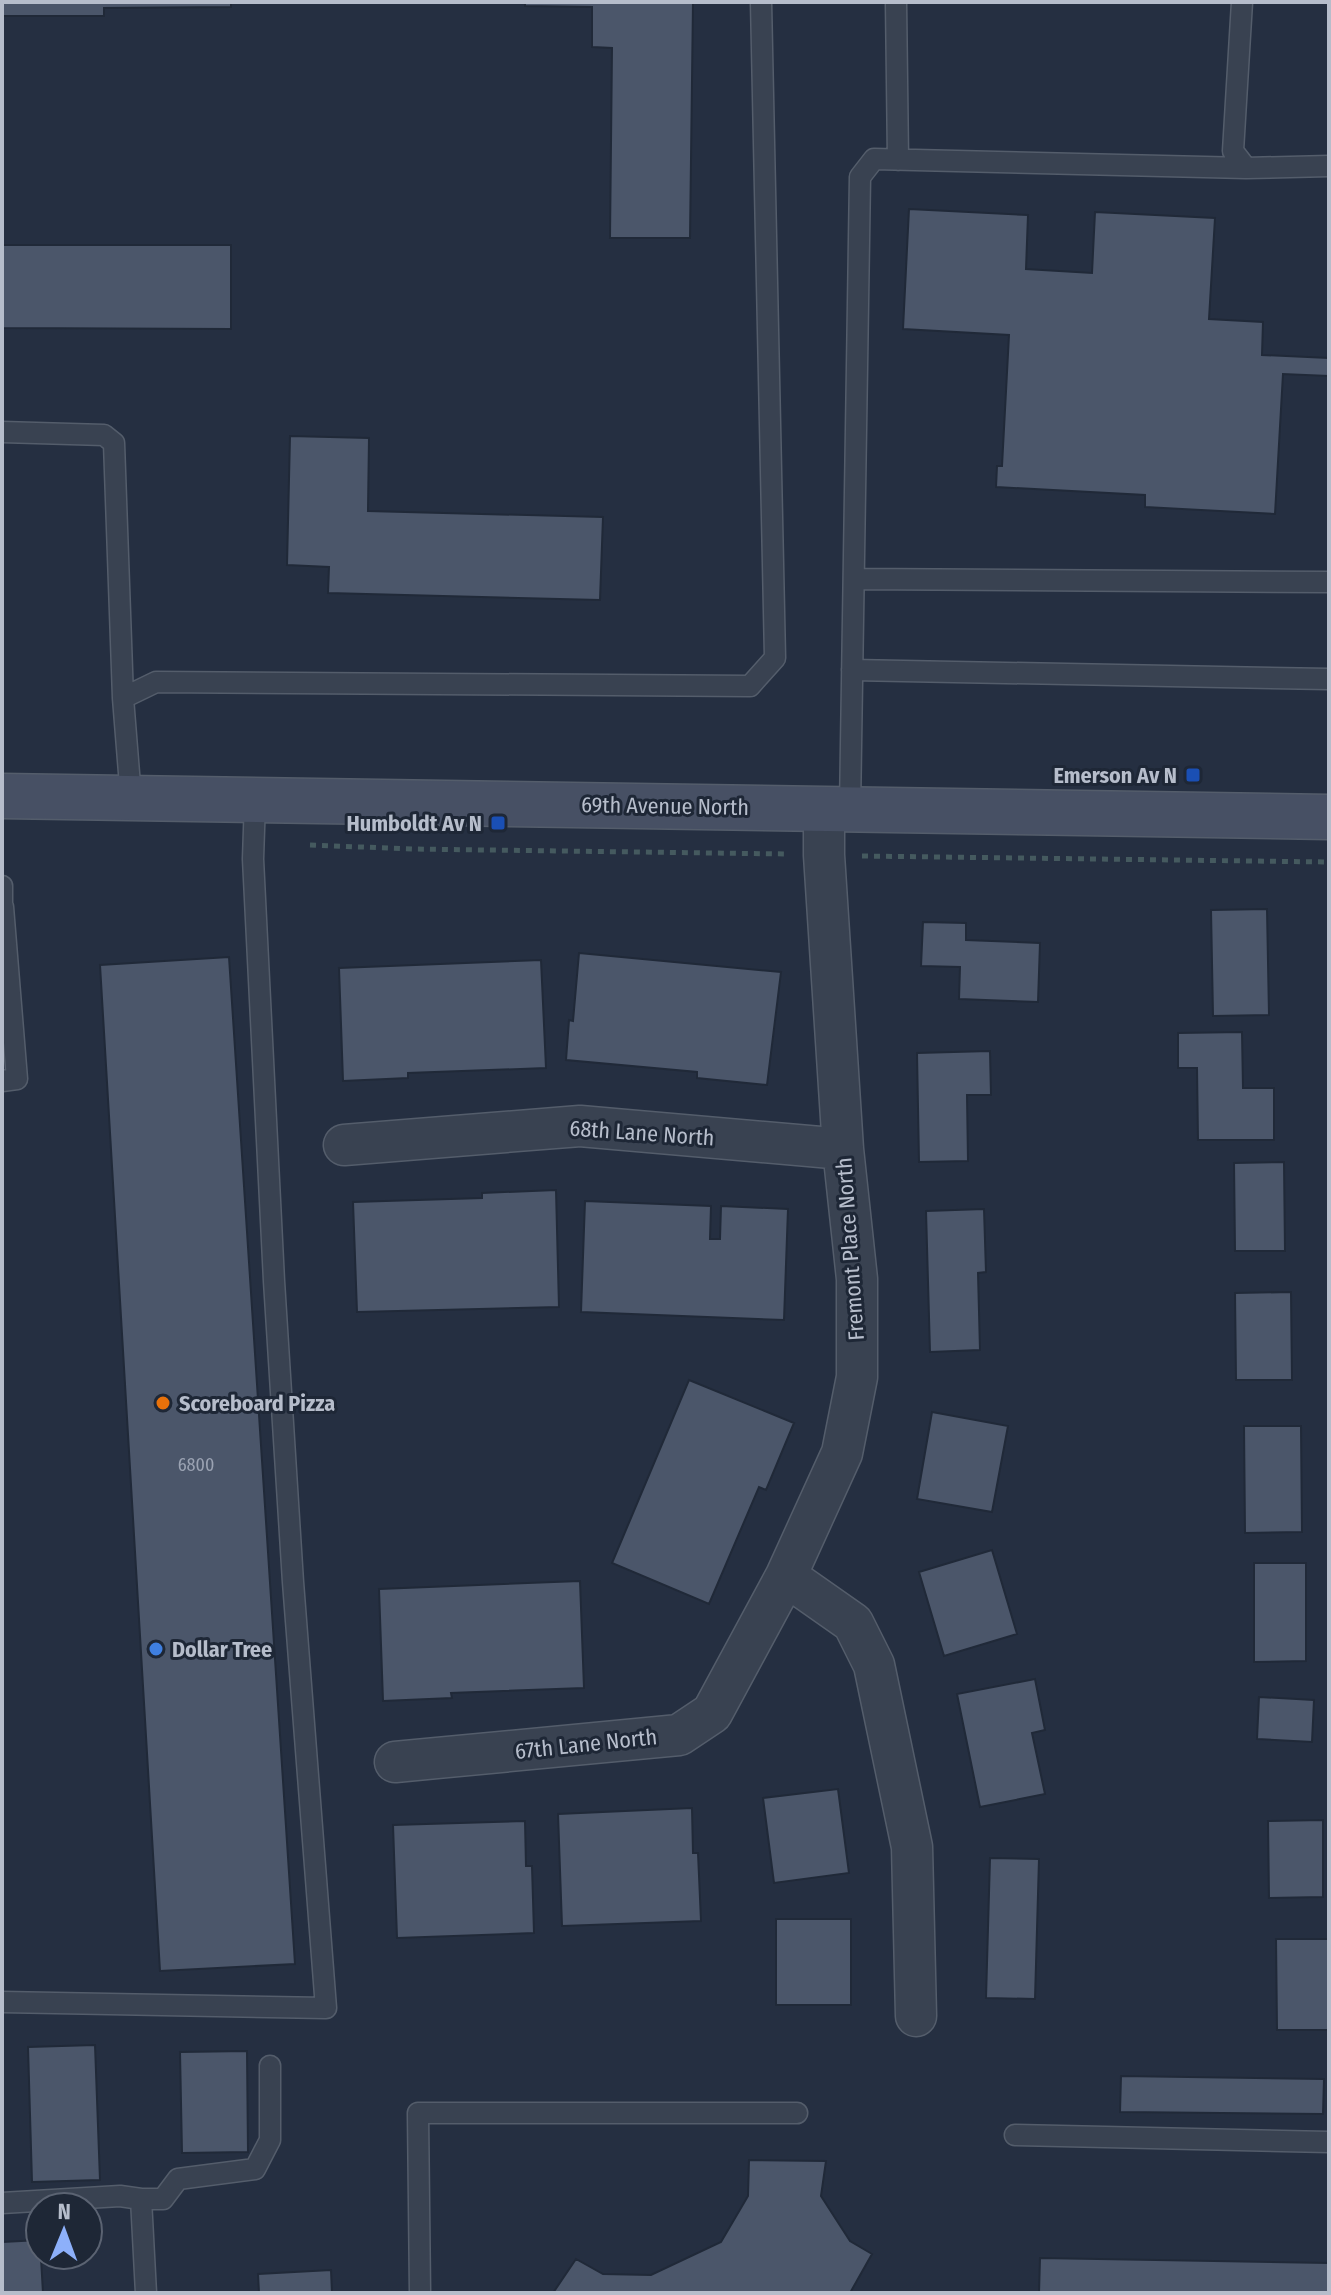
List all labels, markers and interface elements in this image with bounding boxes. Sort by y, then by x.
place label: Emerson Av N [1053,762,1177,789]
marker: Emerson Av N [1184,766,1202,784]
street label: 69th Avenue North [581,791,749,821]
place label: Humboldt Av N [347,810,482,837]
marker: Humboldt Av N [489,814,507,832]
street label: 68th Lane North [569,1114,715,1152]
street label: Fremont Place North [830,1157,870,1341]
place label: Scoreboard Pizza [179,1390,335,1417]
marker: Scoreboard Pizza [154,1394,172,1412]
house number: 6800 [178,1454,214,1476]
place label: Dollar Tree [172,1636,272,1663]
marker: Dollar Tree [147,1640,165,1658]
street label: 67th Lane North [514,1723,658,1765]
north arrow [24,2191,104,2271]
text: N [58,2198,71,2225]

